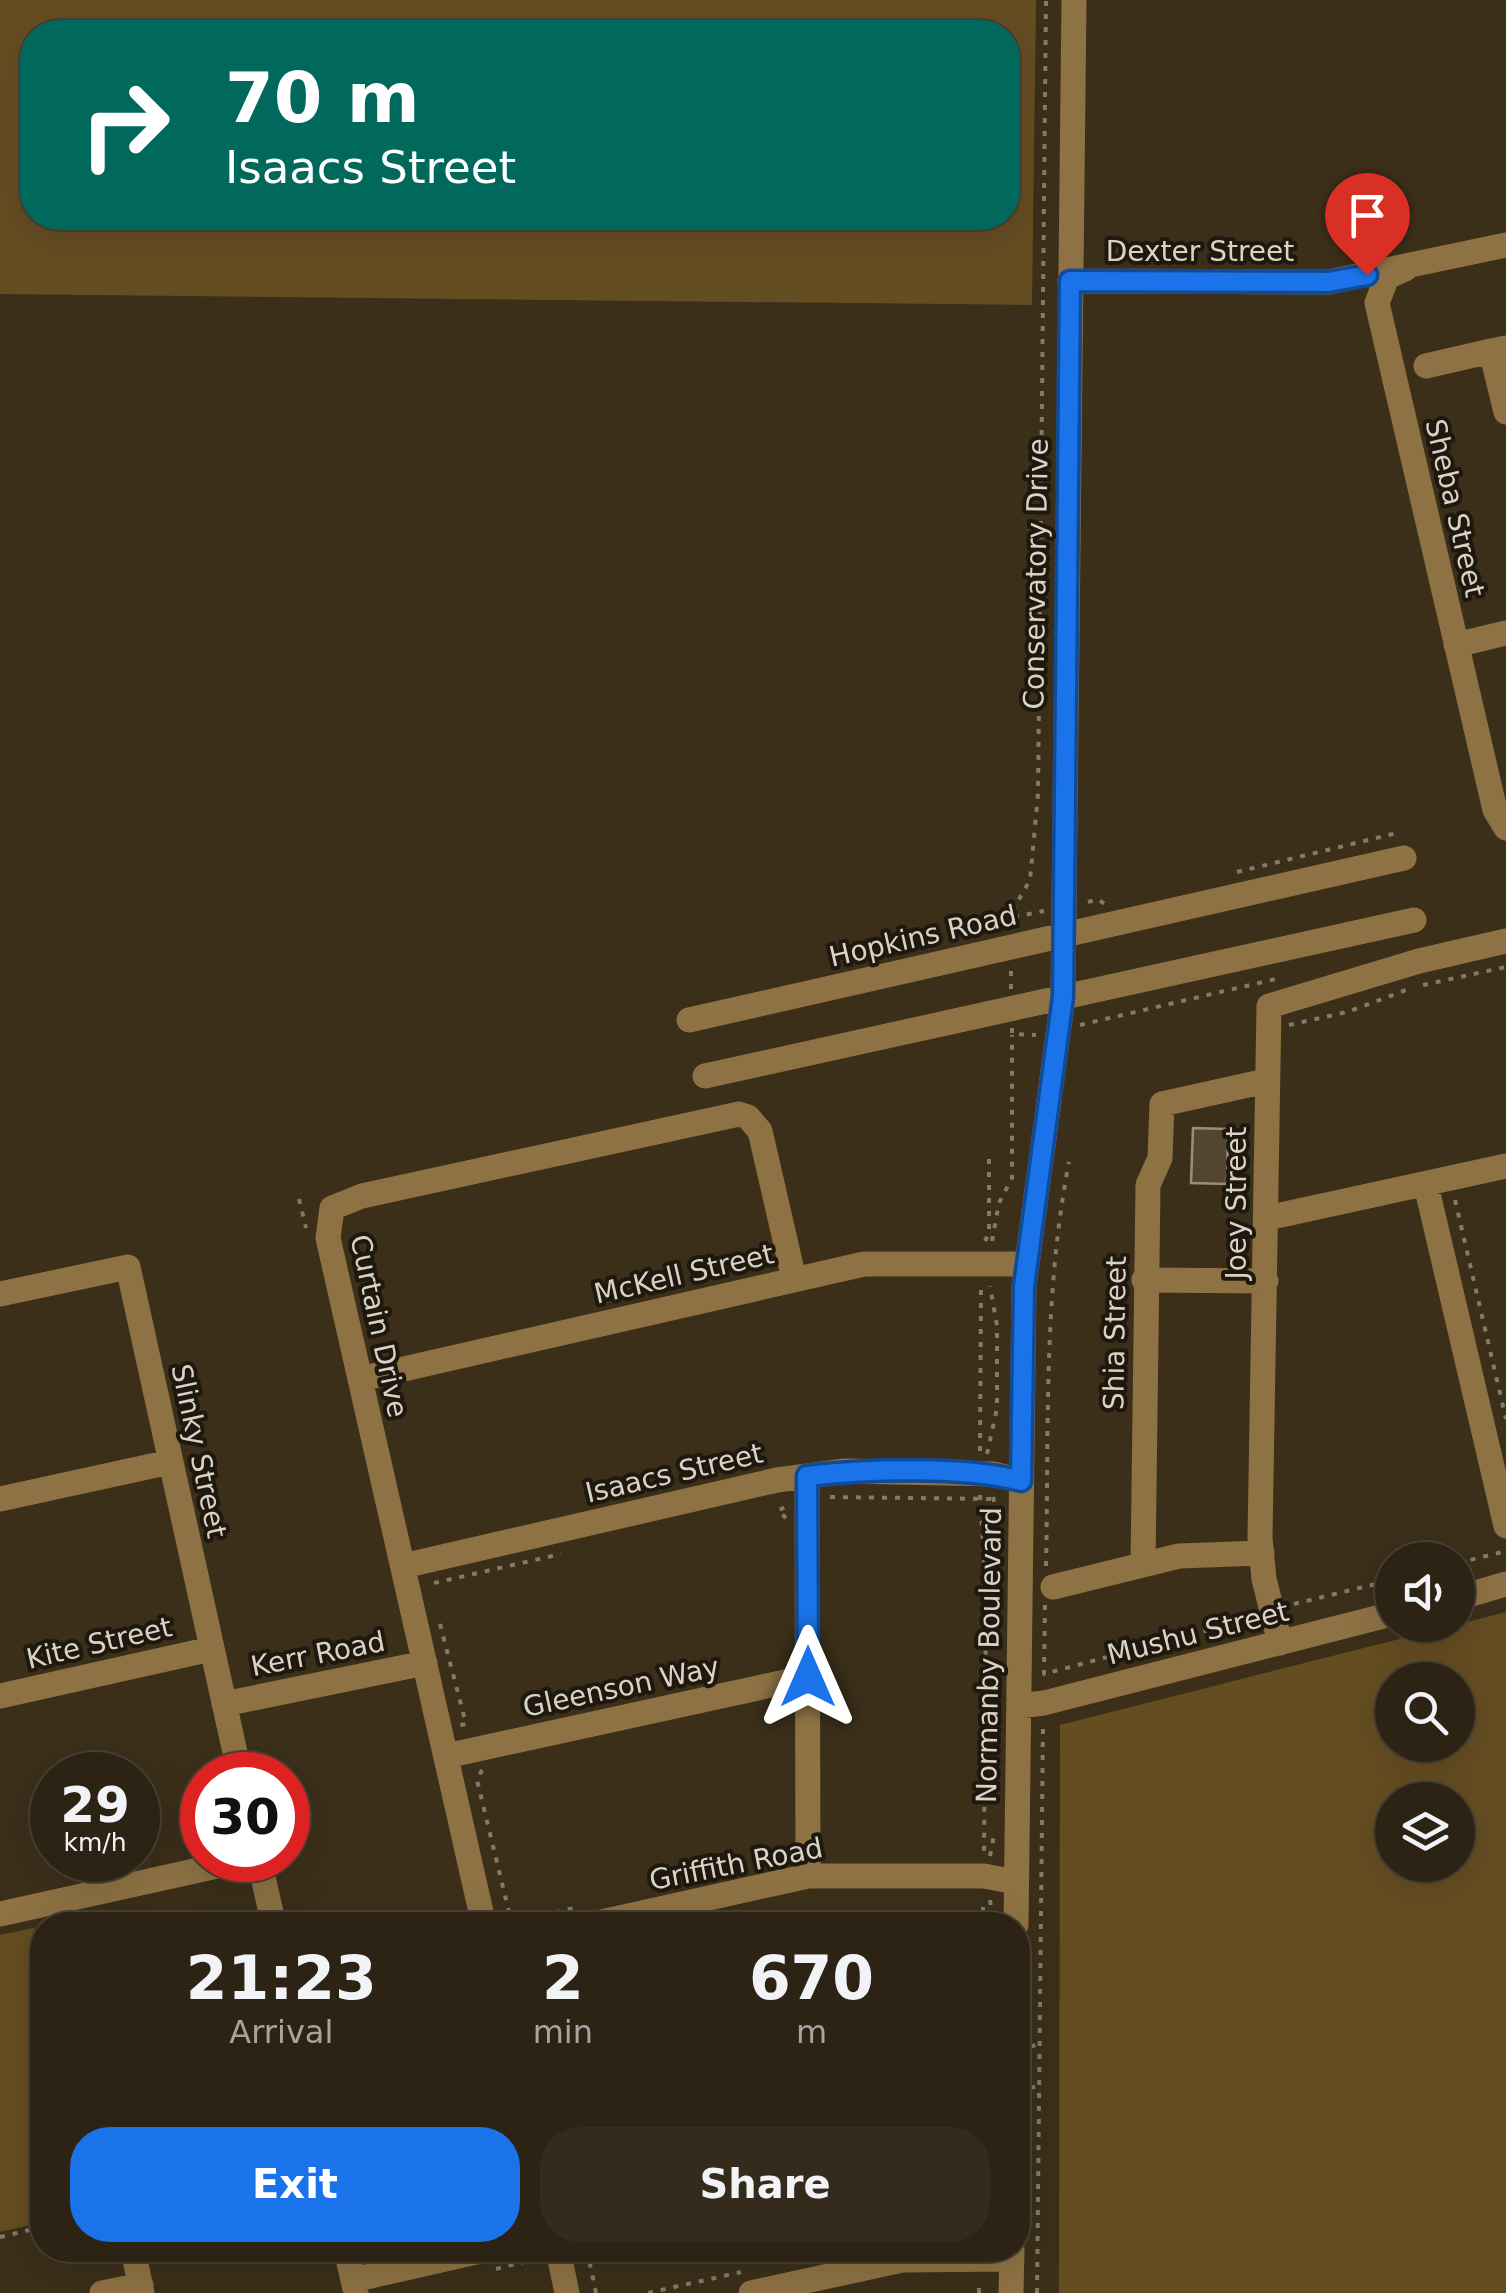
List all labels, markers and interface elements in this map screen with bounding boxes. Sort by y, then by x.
text: 70 m [225,57,420,139]
icon: right [60,60,190,190]
text: Isaacs Street [225,141,516,194]
pin [1325,173,1410,276]
icon: arrive [1340,188,1395,243]
street label: Dexter Street [1106,235,1294,268]
street label: Sheba Street [1418,416,1492,600]
street label: Conservatory Drive [1017,438,1055,710]
street label: Hopkins Road [826,898,1020,974]
street label: Joey Street [1220,1126,1253,1282]
street label: Curtain Drive [344,1232,414,1420]
street label: McKell Street [591,1237,777,1311]
street label: Shia Street [1097,1255,1133,1410]
street label: Slinky Street [164,1361,234,1541]
street label: Isaacs Street [582,1437,766,1509]
street label: Normanby Boulevard [970,1507,1008,1803]
map controls [1375,1542,1475,1882]
button: sound [1375,1542,1475,1642]
street label: Mushu Street [1104,1594,1292,1672]
street label: Kite Street [23,1610,175,1676]
street label: Kerr Road [248,1625,388,1683]
position arrow [756,1625,860,1729]
street label: Gleenson Way [520,1650,722,1724]
button: search [1375,1662,1475,1762]
speed limit sign: 30 [180,1752,310,1882]
text: 29 [60,1776,130,1834]
button: layers [1375,1782,1475,1882]
text: km/h [63,1828,127,1857]
street label: Griffith Road [646,1831,826,1897]
text: 21:23 [186,1943,377,2013]
text: 2 [542,1943,584,2013]
text: 670 [749,1943,874,2013]
text: Arrival [229,2013,333,2051]
text: min [533,2013,593,2051]
text: m [796,2013,827,2051]
button: Exit [70,2127,520,2242]
button: Share [540,2127,990,2242]

